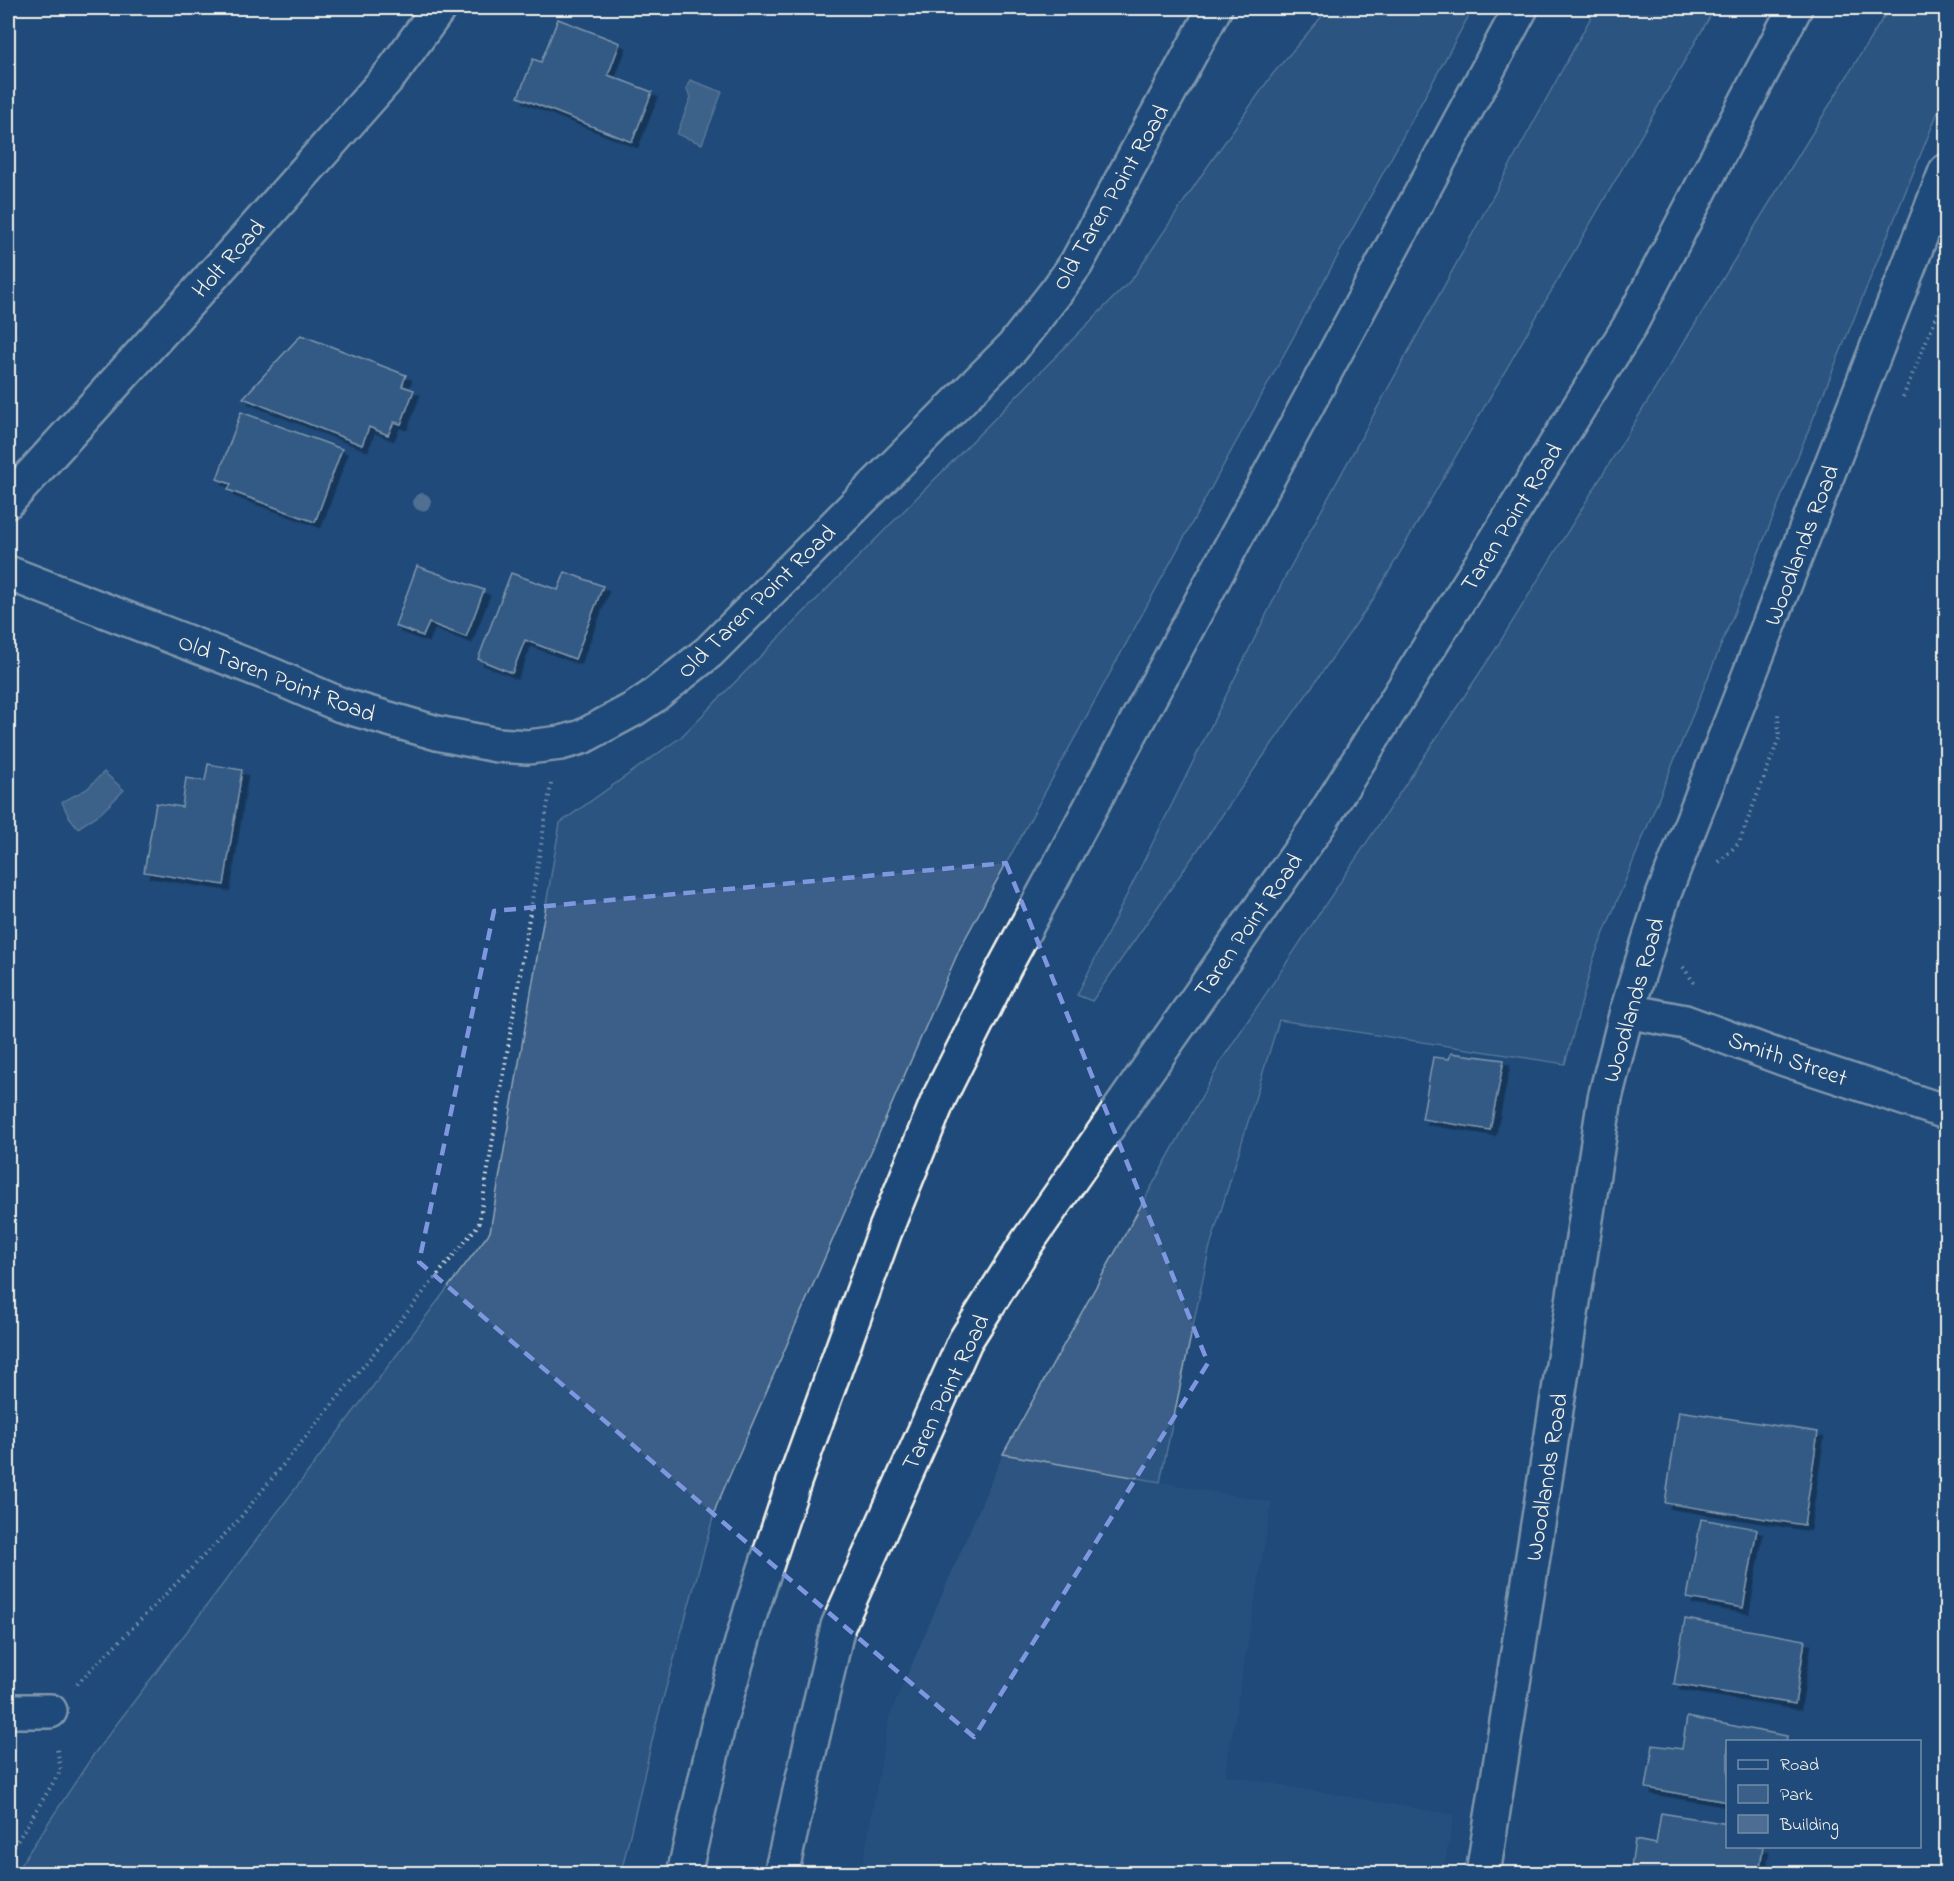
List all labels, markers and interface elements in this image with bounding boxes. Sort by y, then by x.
street label: Old Taren Point Road [1045,98,1180,298]
street label: Holt Road [185,212,275,307]
street label: Taren Point Road [1453,436,1573,600]
street label: Woodlands Road [1757,460,1850,631]
street label: Old Taren Point Road [670,517,846,688]
street label: Old Taren Point Road [172,625,381,733]
street label: Taren Point Road [1187,846,1313,1006]
street label: Woodlands Road [1595,914,1676,1087]
street label: Smith Street [1723,1024,1852,1097]
street label: Taren Point Road [894,1309,1000,1477]
street label: Woodlands Road [1518,1390,1579,1564]
legend [1726,1740,1921,1848]
text: Road [1780,1753,1819,1779]
text: Park [1780,1783,1813,1809]
text: Building [1779,1813,1839,1840]

